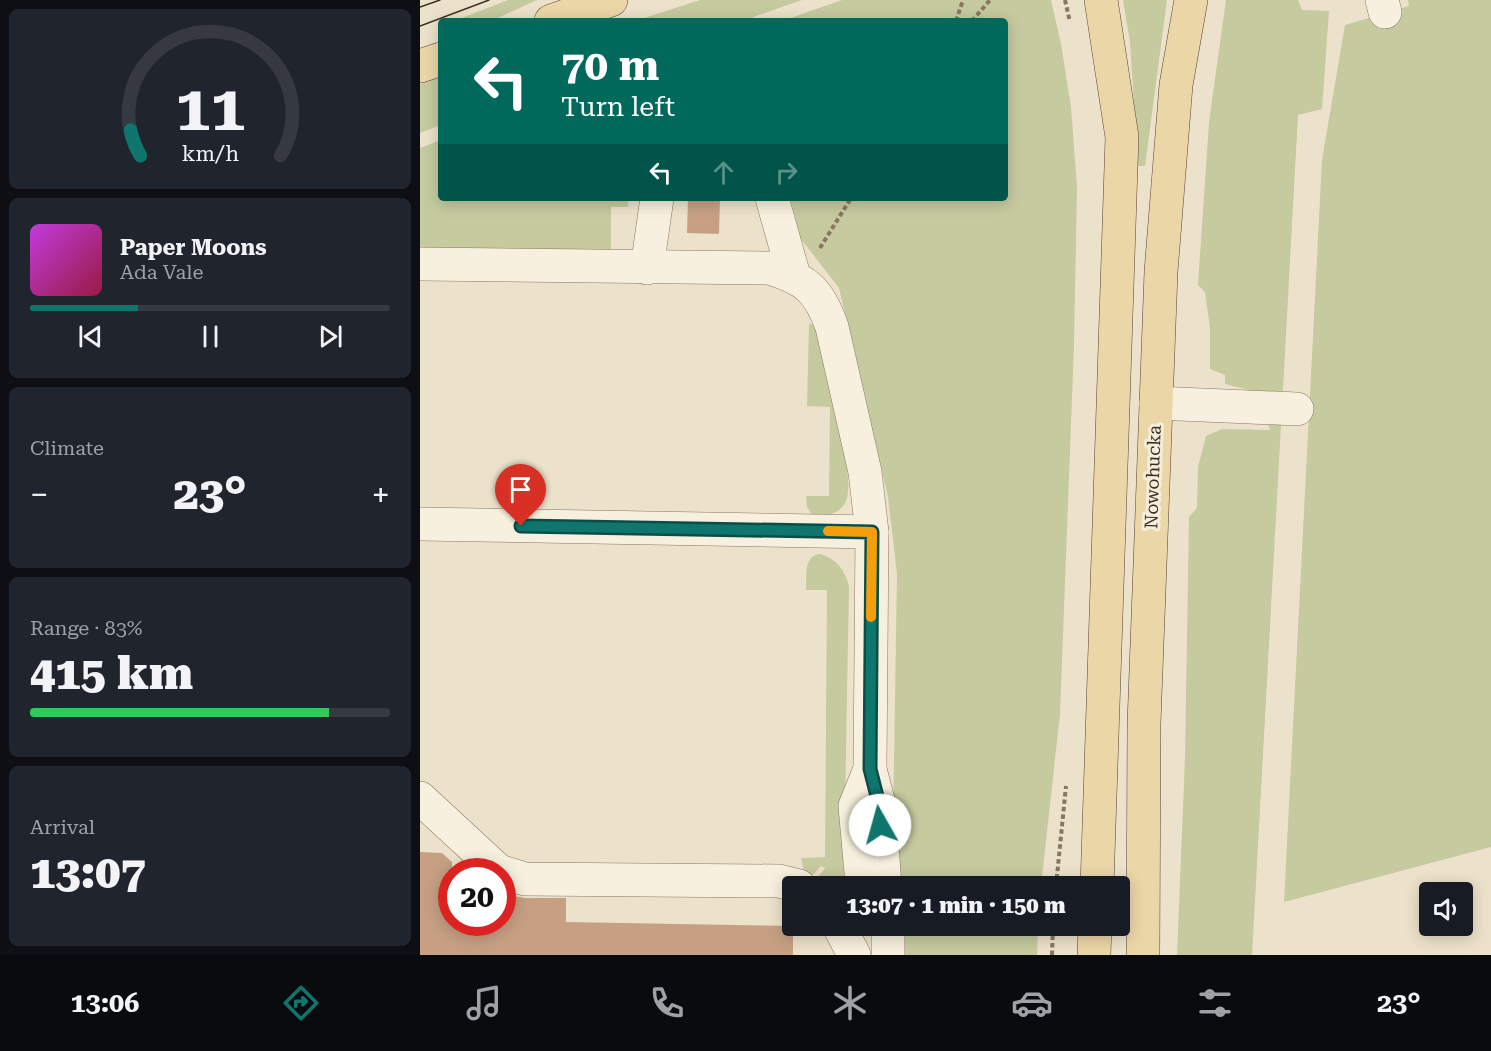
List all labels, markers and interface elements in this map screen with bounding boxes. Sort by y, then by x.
text: 70 m [561,41,659,90]
icon: left [462,42,540,120]
text: 11 [175,72,245,145]
text: Turn left [561,91,675,123]
text: km/h [181,141,239,166]
icon: left [644,156,677,189]
icon: ahead [707,156,740,189]
icon: right [770,156,803,189]
text: Paper Moons [120,235,267,260]
text: Ada Vale [120,260,203,284]
icon: previous [74,320,107,353]
icon: pause [194,320,227,353]
icon: next [314,320,347,353]
street label: Nowohucka [1140,425,1165,529]
text: Climate [30,436,104,460]
pin [495,464,546,526]
text: 23° [174,467,247,520]
icon: arrive [504,473,537,506]
text: − [30,475,48,514]
text: + [372,475,390,514]
text: Range · 83% [30,616,142,640]
text: 415 km [30,647,193,700]
position arrow [848,793,912,857]
text: Arrival [30,815,95,839]
text: 13:07 [30,846,146,899]
speed limit sign: 20 [438,858,516,936]
map controls [1419,882,1473,936]
button: sound [1419,882,1473,936]
text: 13:07 · 1 min · 150 m [846,893,1066,918]
icon: directions [280,982,322,1024]
icon: music [463,982,505,1024]
icon: phone [646,982,688,1024]
icon: climate [829,982,871,1024]
icon: car [1011,982,1053,1024]
icon: filters [1194,982,1236,1024]
text: 13:06 [70,987,139,1019]
text: 23° [1377,987,1421,1019]

